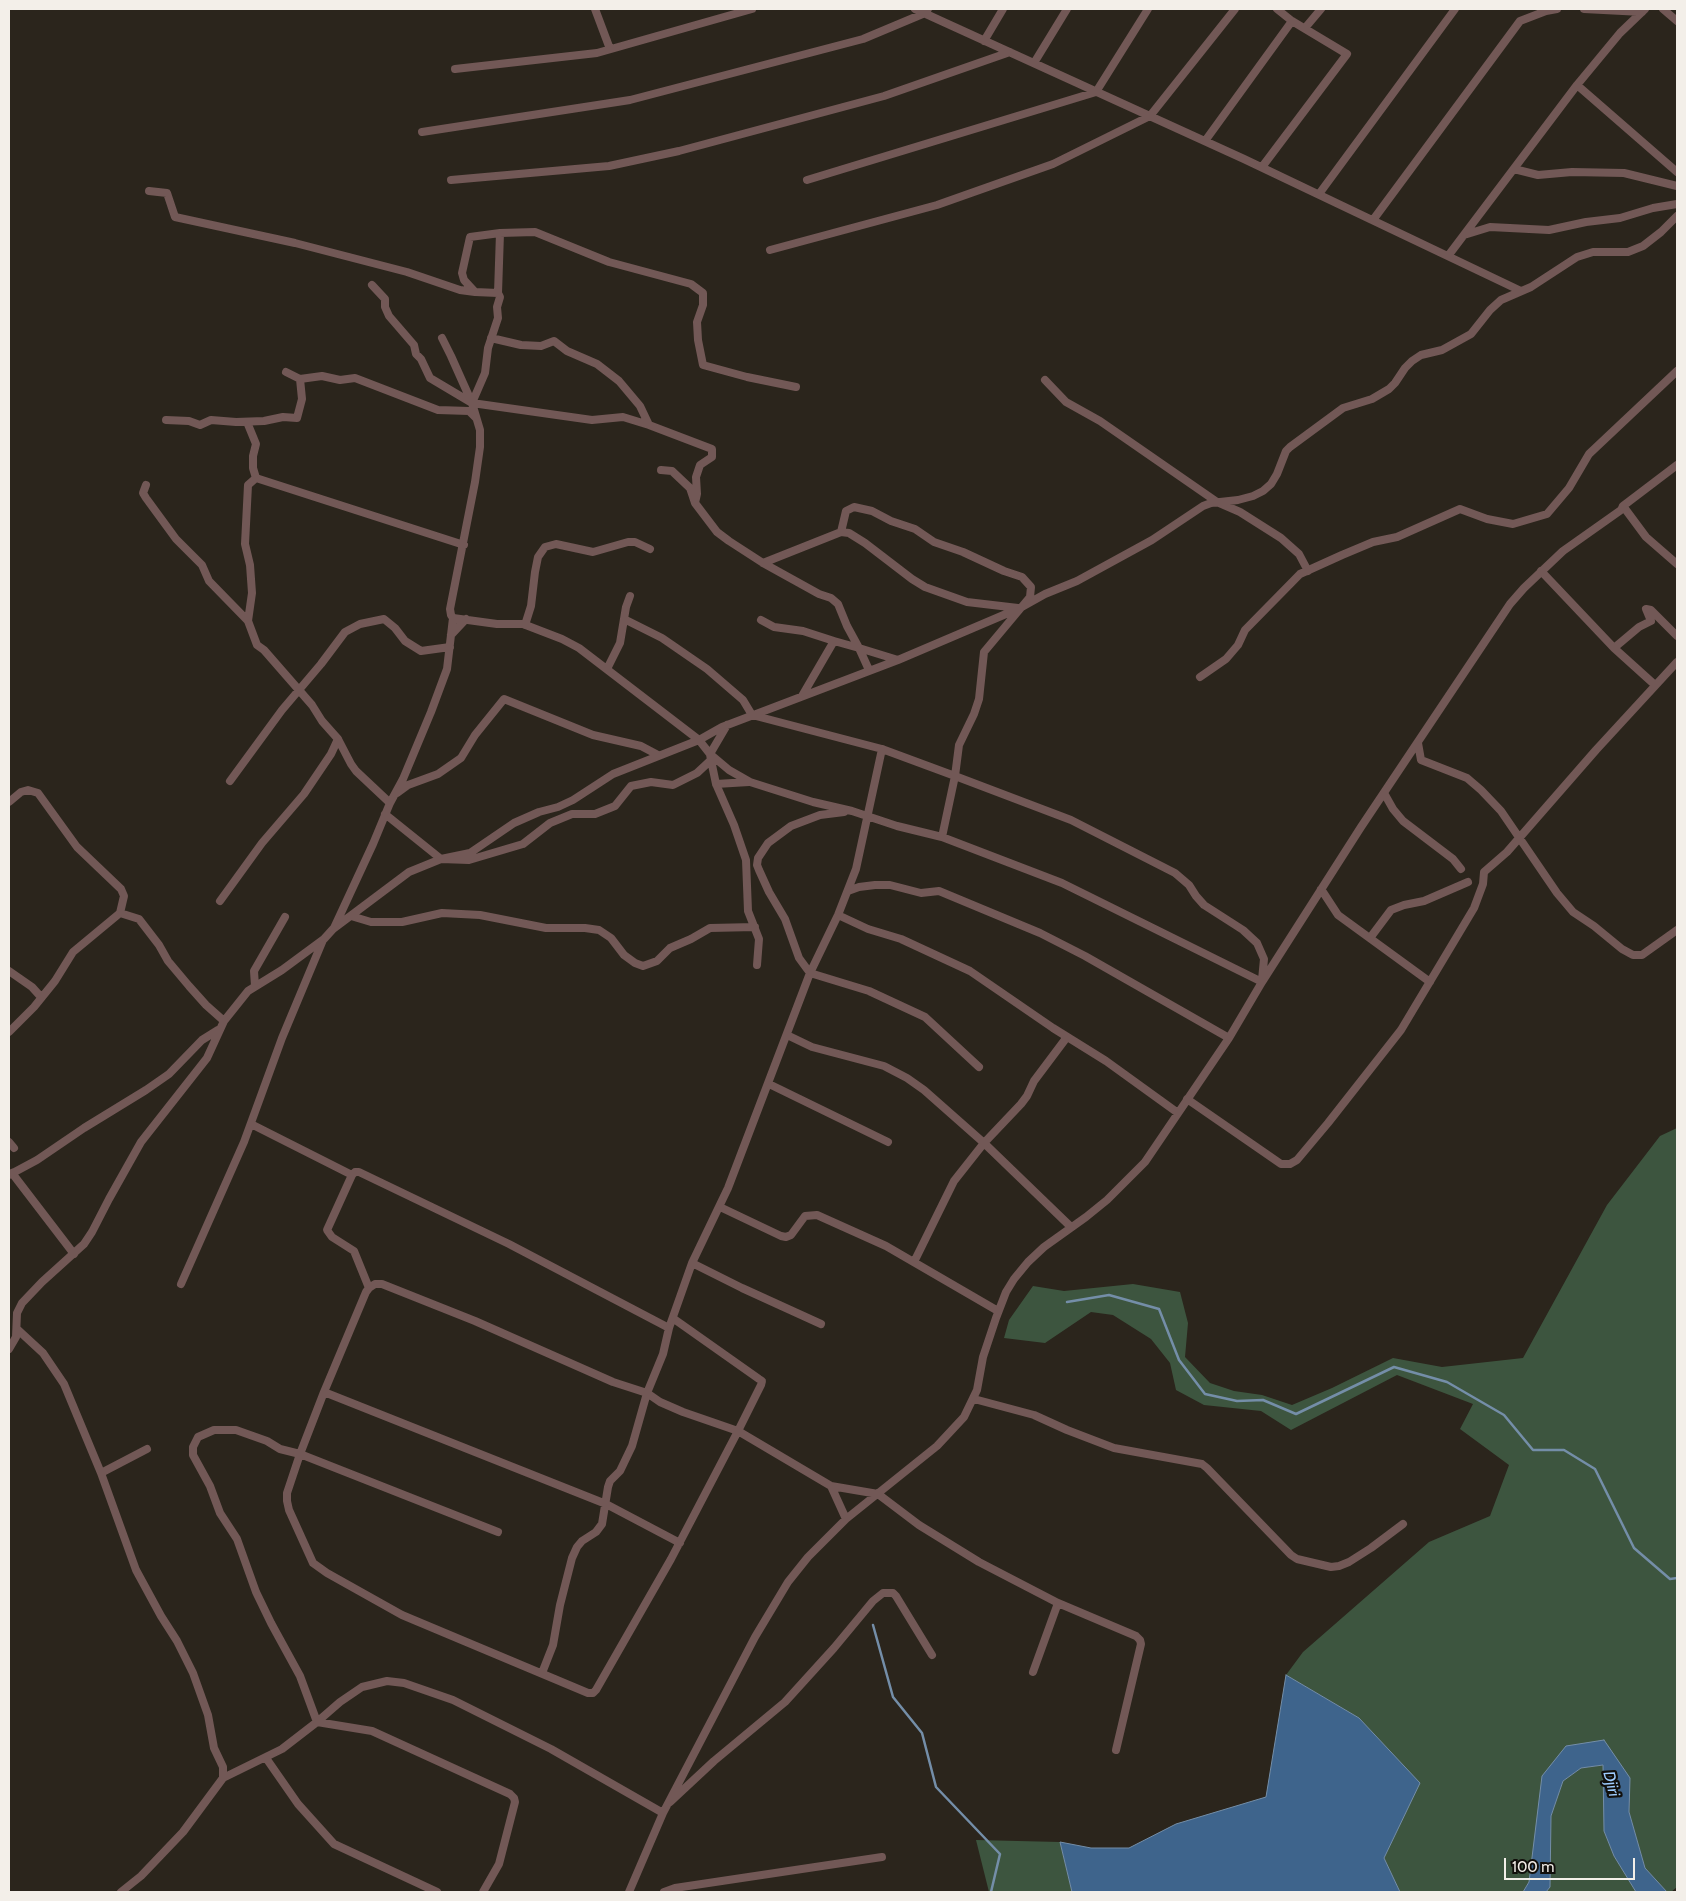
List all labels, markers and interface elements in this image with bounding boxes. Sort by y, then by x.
water label: Djiri [1599,1769,1623,1799]
scale bar [1506,1848,1637,1880]
text: 100 m [1512,1858,1554,1876]

